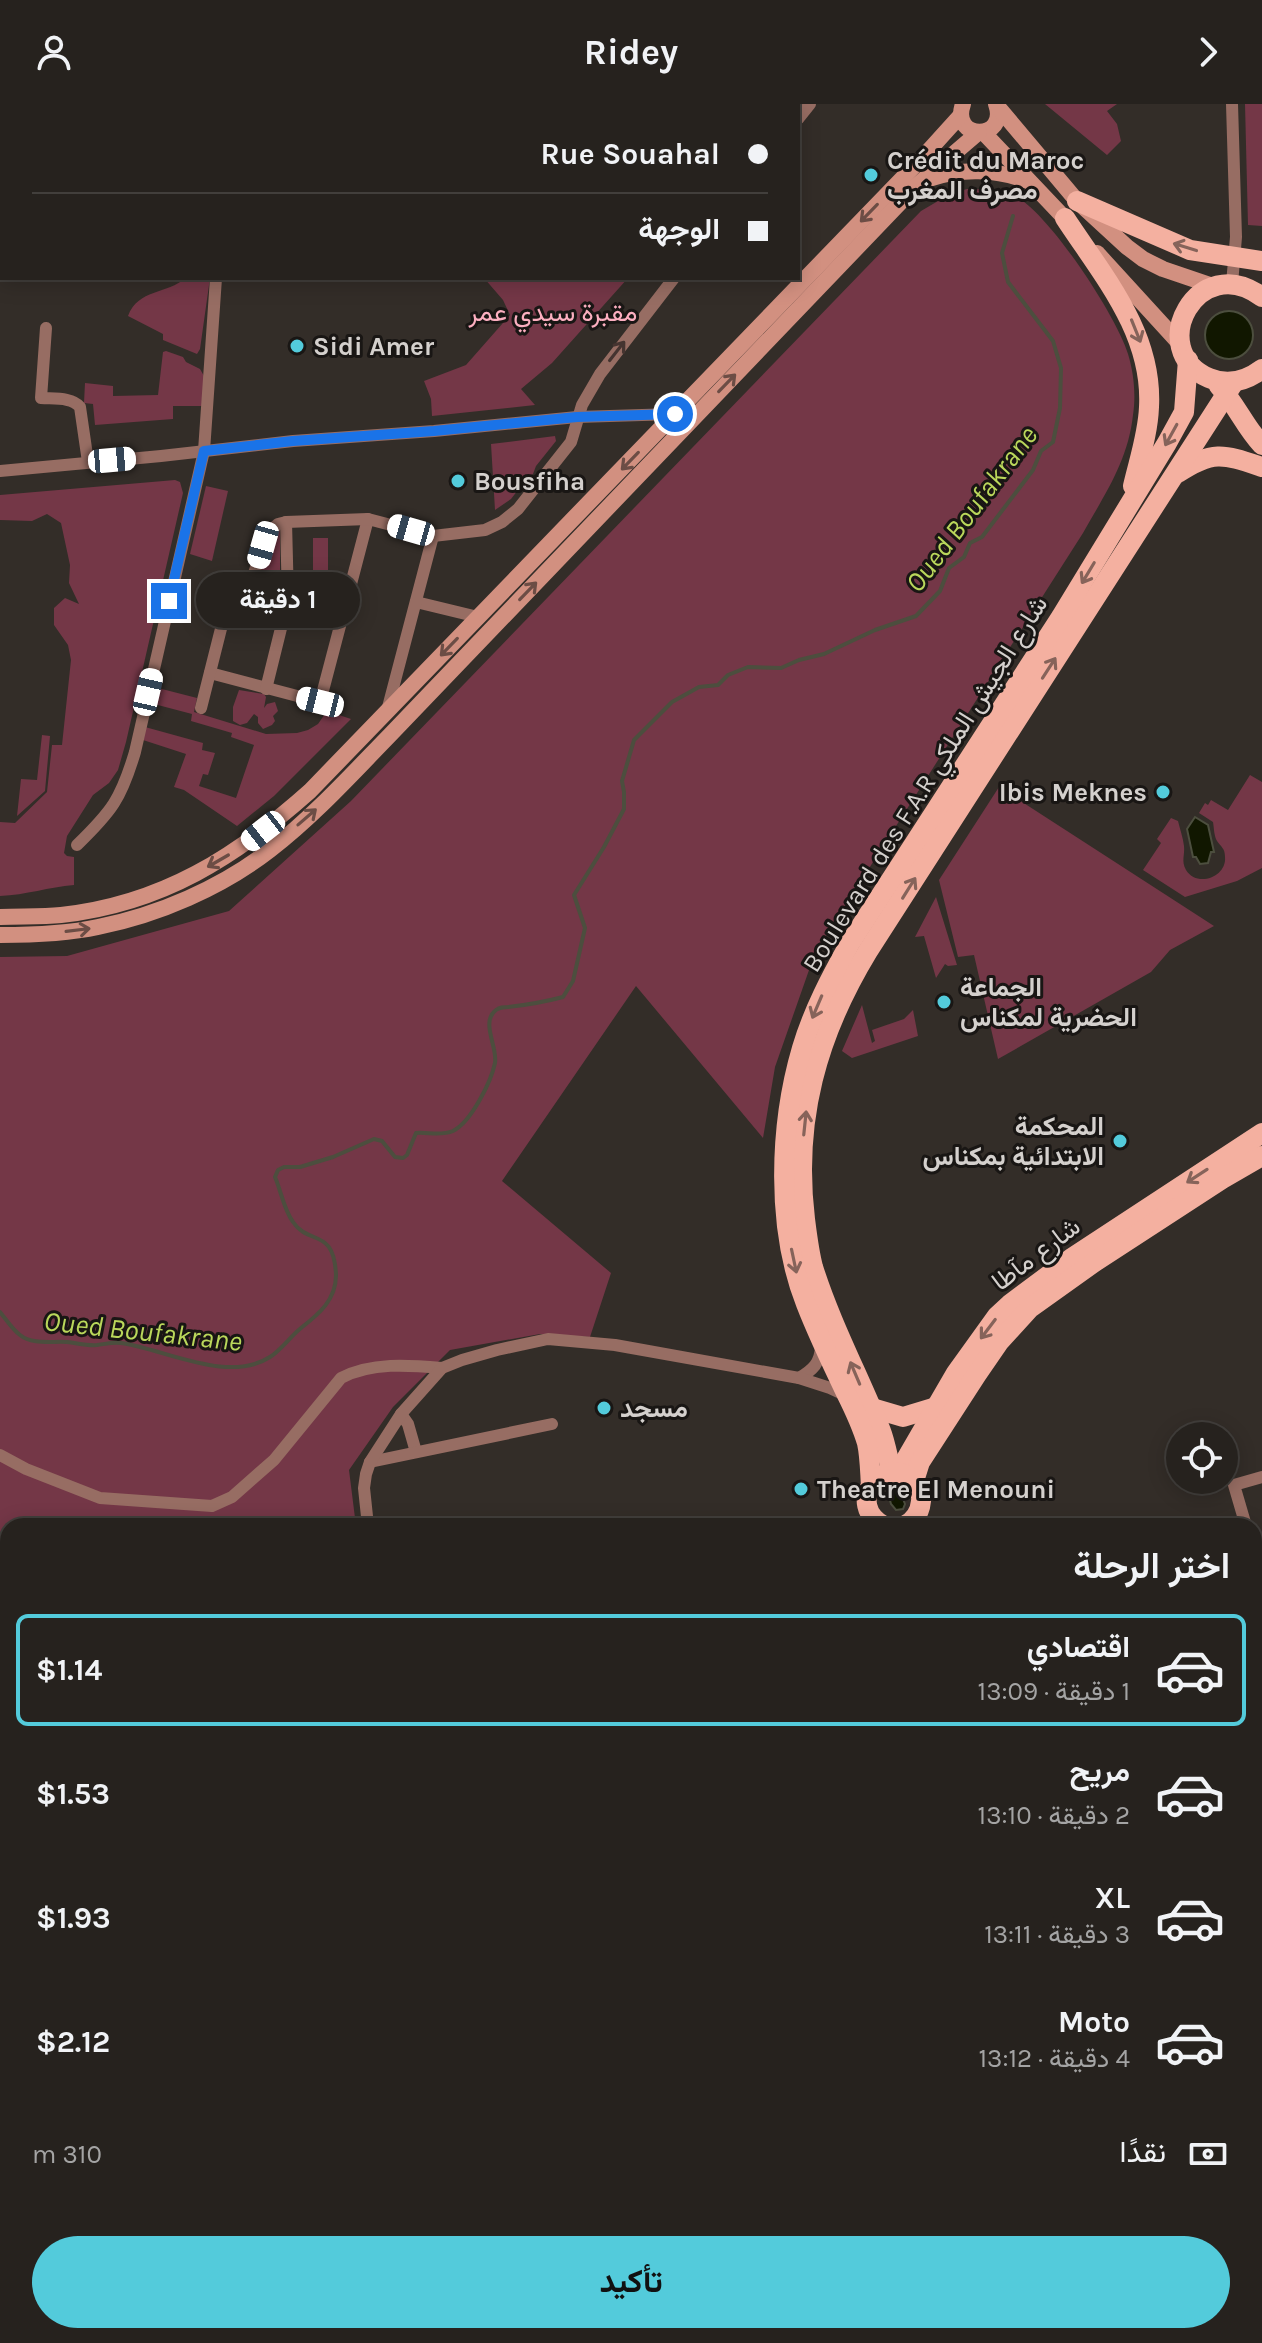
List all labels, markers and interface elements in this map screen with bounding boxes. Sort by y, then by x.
icon: person [32,30,76,74]
icon: forward [1186,30,1230,74]
text: Ridey [584,31,678,73]
text: Rue Souahal [541,136,720,172]
place label: Crédit du Maroc مصرف المغرب [887,145,1084,206]
marker: Crédit du Maroc مصرف المغرب [862,166,880,184]
one-way arrow [860,203,879,222]
text: الوجهة [638,211,720,247]
one-way arrow [1173,239,1199,254]
park label: مقبرة سيدي عمر [468,297,637,333]
one-way arrow [1129,318,1144,343]
place label: Sidi Amer [313,331,435,362]
marker: Sidi Amer [288,337,306,355]
one-way arrow [609,341,626,362]
one-way arrow [717,374,736,393]
route start [657,396,693,432]
water label: Oued Boufakrane [898,420,1044,598]
one-way arrow [1163,423,1179,446]
car [87,446,137,474]
one-way arrow [621,450,639,470]
place label: Bousfiha [474,466,585,497]
marker: Bousfiha [449,472,467,490]
car [385,512,437,548]
car [245,519,281,571]
one-way arrow [1080,560,1095,584]
callout: 1 دقيقة [197,573,361,629]
one-way arrow [518,581,537,601]
route end [151,583,187,619]
text: 1 دقيقة [239,584,317,615]
street label: Boulevard des F.A.R شارع الجيش الملكي [796,590,1058,981]
one-way arrow [439,637,458,657]
one-way arrow [1040,658,1057,680]
car [131,666,165,718]
car [294,685,346,719]
place label: Ibis Meknes [999,777,1147,808]
marker: Ibis Meknes [1154,783,1172,801]
car [237,807,289,855]
one-way arrow [297,809,317,827]
one-way arrow [207,854,230,870]
one-way arrow [902,877,918,900]
one-way arrow [65,922,90,937]
place label: الجماعة الحضرية لمكناس [960,972,1137,1033]
marker: الجماعة الحضرية لمكناس [935,993,953,1011]
one-way arrow [809,994,824,1019]
one-way arrow [798,1111,813,1136]
place label: المحكمة الابتدائية بمكناس [923,1111,1104,1172]
marker: المحكمة الابتدائية بمكناس [1111,1132,1129,1150]
one-way arrow [1186,1168,1208,1184]
street label: شارع مآطا [986,1211,1088,1299]
one-way arrow [787,1248,802,1274]
water label: Oued Boufakrane [42,1304,244,1358]
one-way arrow [979,1318,996,1339]
one-way arrow [847,1362,862,1386]
place label: مسجد [620,1393,688,1424]
marker: مسجد [595,1399,613,1417]
map controls [1166,1422,1238,1494]
button: locate [1166,1422,1238,1494]
place label: Theatre El Menouni [817,1474,1055,1505]
marker: Theatre El Menouni [792,1480,810,1498]
text: اختر الرحلة [1073,1545,1230,1587]
text: اقتصادي [1027,1629,1130,1665]
icon: car [1154,1634,1226,1706]
text: $1.14 [36,1652,102,1688]
text: 1 دقيقة · 13:09 [978,1676,1130,1707]
text: مريح [1070,1753,1130,1789]
icon: car [1154,1758,1226,1830]
text: $1.53 [36,1776,110,1812]
text: 2 دقيقة · 13:10 [978,1800,1130,1831]
text: XL [1095,1880,1130,1916]
icon: car [1154,1882,1226,1954]
text: $1.93 [36,1900,111,1936]
text: 3 دقيقة · 13:11 [984,1919,1130,1950]
text: Moto [1058,2004,1130,2040]
icon: car [1154,2006,1226,2078]
text: $2.12 [36,2024,110,2060]
text: 4 دقيقة · 13:12 [979,2043,1130,2074]
icon: cash [1186,2132,1230,2176]
text: نقدًا [1120,2134,1166,2170]
text: 310 m [32,2139,102,2170]
button: تأكيد [32,2236,1230,2328]

